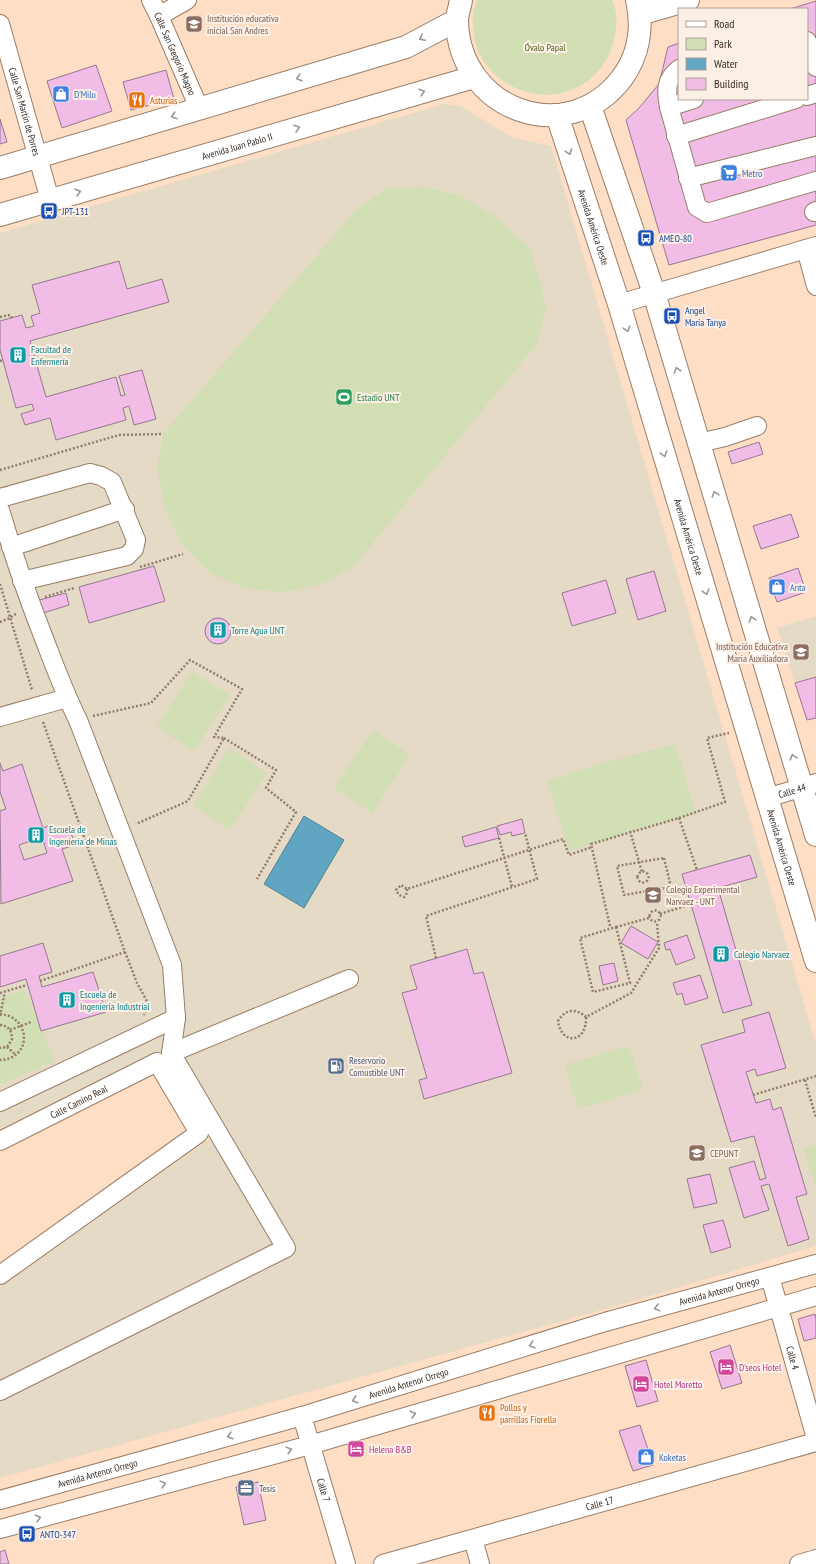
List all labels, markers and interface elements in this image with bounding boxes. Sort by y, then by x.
legend [678,8,808,100]
street label: Calle San Gregorio Magno [152,10,199,97]
place label: Institución educativa inicial San Andres [207,12,279,37]
school or university icon: Institución educativa inicial San Andres [184,14,204,34]
text: Road [714,16,734,31]
one-way arrow [419,33,427,41]
text: Park [714,36,732,51]
park label: Óvalo Papal [525,41,566,54]
text: Water [714,56,739,71]
street label: Calle San Martín de Porres [6,66,44,158]
one-way arrow [296,73,303,82]
text: Building [714,76,749,91]
shop icon: D'Milu [51,84,71,104]
place label: D'Milu [74,88,96,101]
one-way arrow [418,88,425,97]
restaurant icon: Asturias [127,90,147,110]
place label: Asturias [150,94,178,107]
one-way arrow [171,111,178,120]
one-way arrow [293,124,300,133]
street label: Avenida Juan Pablo II [200,130,274,162]
one-way arrow [564,149,573,156]
supermarket icon: Metro [719,163,739,183]
place label: Metro [742,167,762,180]
one-way arrow [74,188,81,197]
street label: Avenida América Oeste [575,188,612,267]
bus stop icon: JPT-131 [39,201,59,221]
place label: JPT-131 [61,205,89,218]
bus stop icon: AMEO-80 [636,228,656,248]
place label: AMEO-80 [659,232,692,245]
place label: Angel María Tanya [685,304,726,329]
bus stop icon: Angel María Tanya [662,306,682,326]
one-way arrow [622,326,631,333]
place label: Facultad de Enfermería [31,343,71,368]
building icon: Facultad de Enfermería [8,345,28,365]
one-way arrow [673,367,682,374]
sports icon: Estadio UNT [334,387,354,407]
place label: Estadio UNT [357,391,400,404]
one-way arrow [659,450,668,457]
one-way arrow [711,491,720,498]
street label: Avenida América Oeste [671,497,706,577]
shop icon: Anta [767,577,787,597]
place label: Anta [790,581,806,594]
one-way arrow [701,588,710,595]
one-way arrow [748,616,757,623]
building icon: Torre Agua UNT [208,620,228,640]
place label: Torre Agua UNT [231,624,285,637]
place label: Institución Educativa Maria Auxiliadora [716,640,788,665]
school or university icon: Institución Educativa Maria Auxiliadora [791,642,811,662]
one-way arrow [789,754,798,761]
street label: Calle 44 [776,780,808,801]
street label: Avenida América Oeste [764,807,799,887]
place label: Escuela de Ingeniería de Minas [49,823,117,848]
building icon: Escuela de Ingeniería de Minas [26,825,46,845]
place label: Colegio Experimental Narvaez - UNT [666,883,741,908]
school or university icon: Colegio Experimental Narvaez - UNT [643,885,663,905]
building icon: Colegio Narvaez [711,944,731,964]
place label: Colegio Narvaez [734,948,790,961]
place label: Escuela de Ingeniería Industrial [80,988,150,1013]
building icon: Escuela de Ingeniería Industrial [57,990,77,1010]
place label: Reservorio Comustible UNT [349,1054,405,1079]
fuel station icon: Reservorio Comustible UNT [326,1056,346,1076]
street label: Calle Camino Real [48,1081,110,1121]
school or university icon: CEPUNT [687,1143,707,1163]
place label: CEPUNT [710,1147,739,1160]
street label: Avenida Antenor Orrego [678,1273,761,1308]
one-way arrow [654,1303,661,1312]
one-way arrow [529,1340,536,1349]
street label: Calle 4 [784,1344,803,1372]
hotel icon: D'seos Hotel [716,1357,736,1377]
place label: D'seos Hotel [739,1361,782,1374]
street label: Avenida Antenor Orrego [367,1365,450,1401]
hotel icon: Hotel Moretto [631,1374,651,1394]
place label: Hotel Moretto [654,1378,702,1391]
one-way arrow [351,1395,358,1404]
place label: Pollos y parrillas Fiorella [500,1401,556,1426]
restaurant icon: Pollos y parrillas Fiorella [477,1403,497,1423]
one-way arrow [410,1410,417,1419]
one-way arrow [227,1431,234,1440]
hotel icon: Helena B&B [346,1439,366,1459]
place label: Helena B&B [369,1443,412,1456]
one-way arrow [285,1447,292,1455]
shop icon: Koketas [636,1447,656,1467]
place label: Koketas [659,1451,687,1464]
street label: Avenida Antenor Orrego [56,1456,139,1490]
street label: Calle 7 [314,1476,334,1503]
office icon: Tesis [236,1478,256,1498]
one-way arrow [160,1481,166,1489]
place label: Tesis [259,1482,276,1495]
street label: Calle 17 [584,1493,615,1513]
one-way arrow [34,1515,41,1523]
bus stop icon: ANTO-347 [17,1524,37,1544]
place label: ANTO-347 [40,1528,76,1541]

